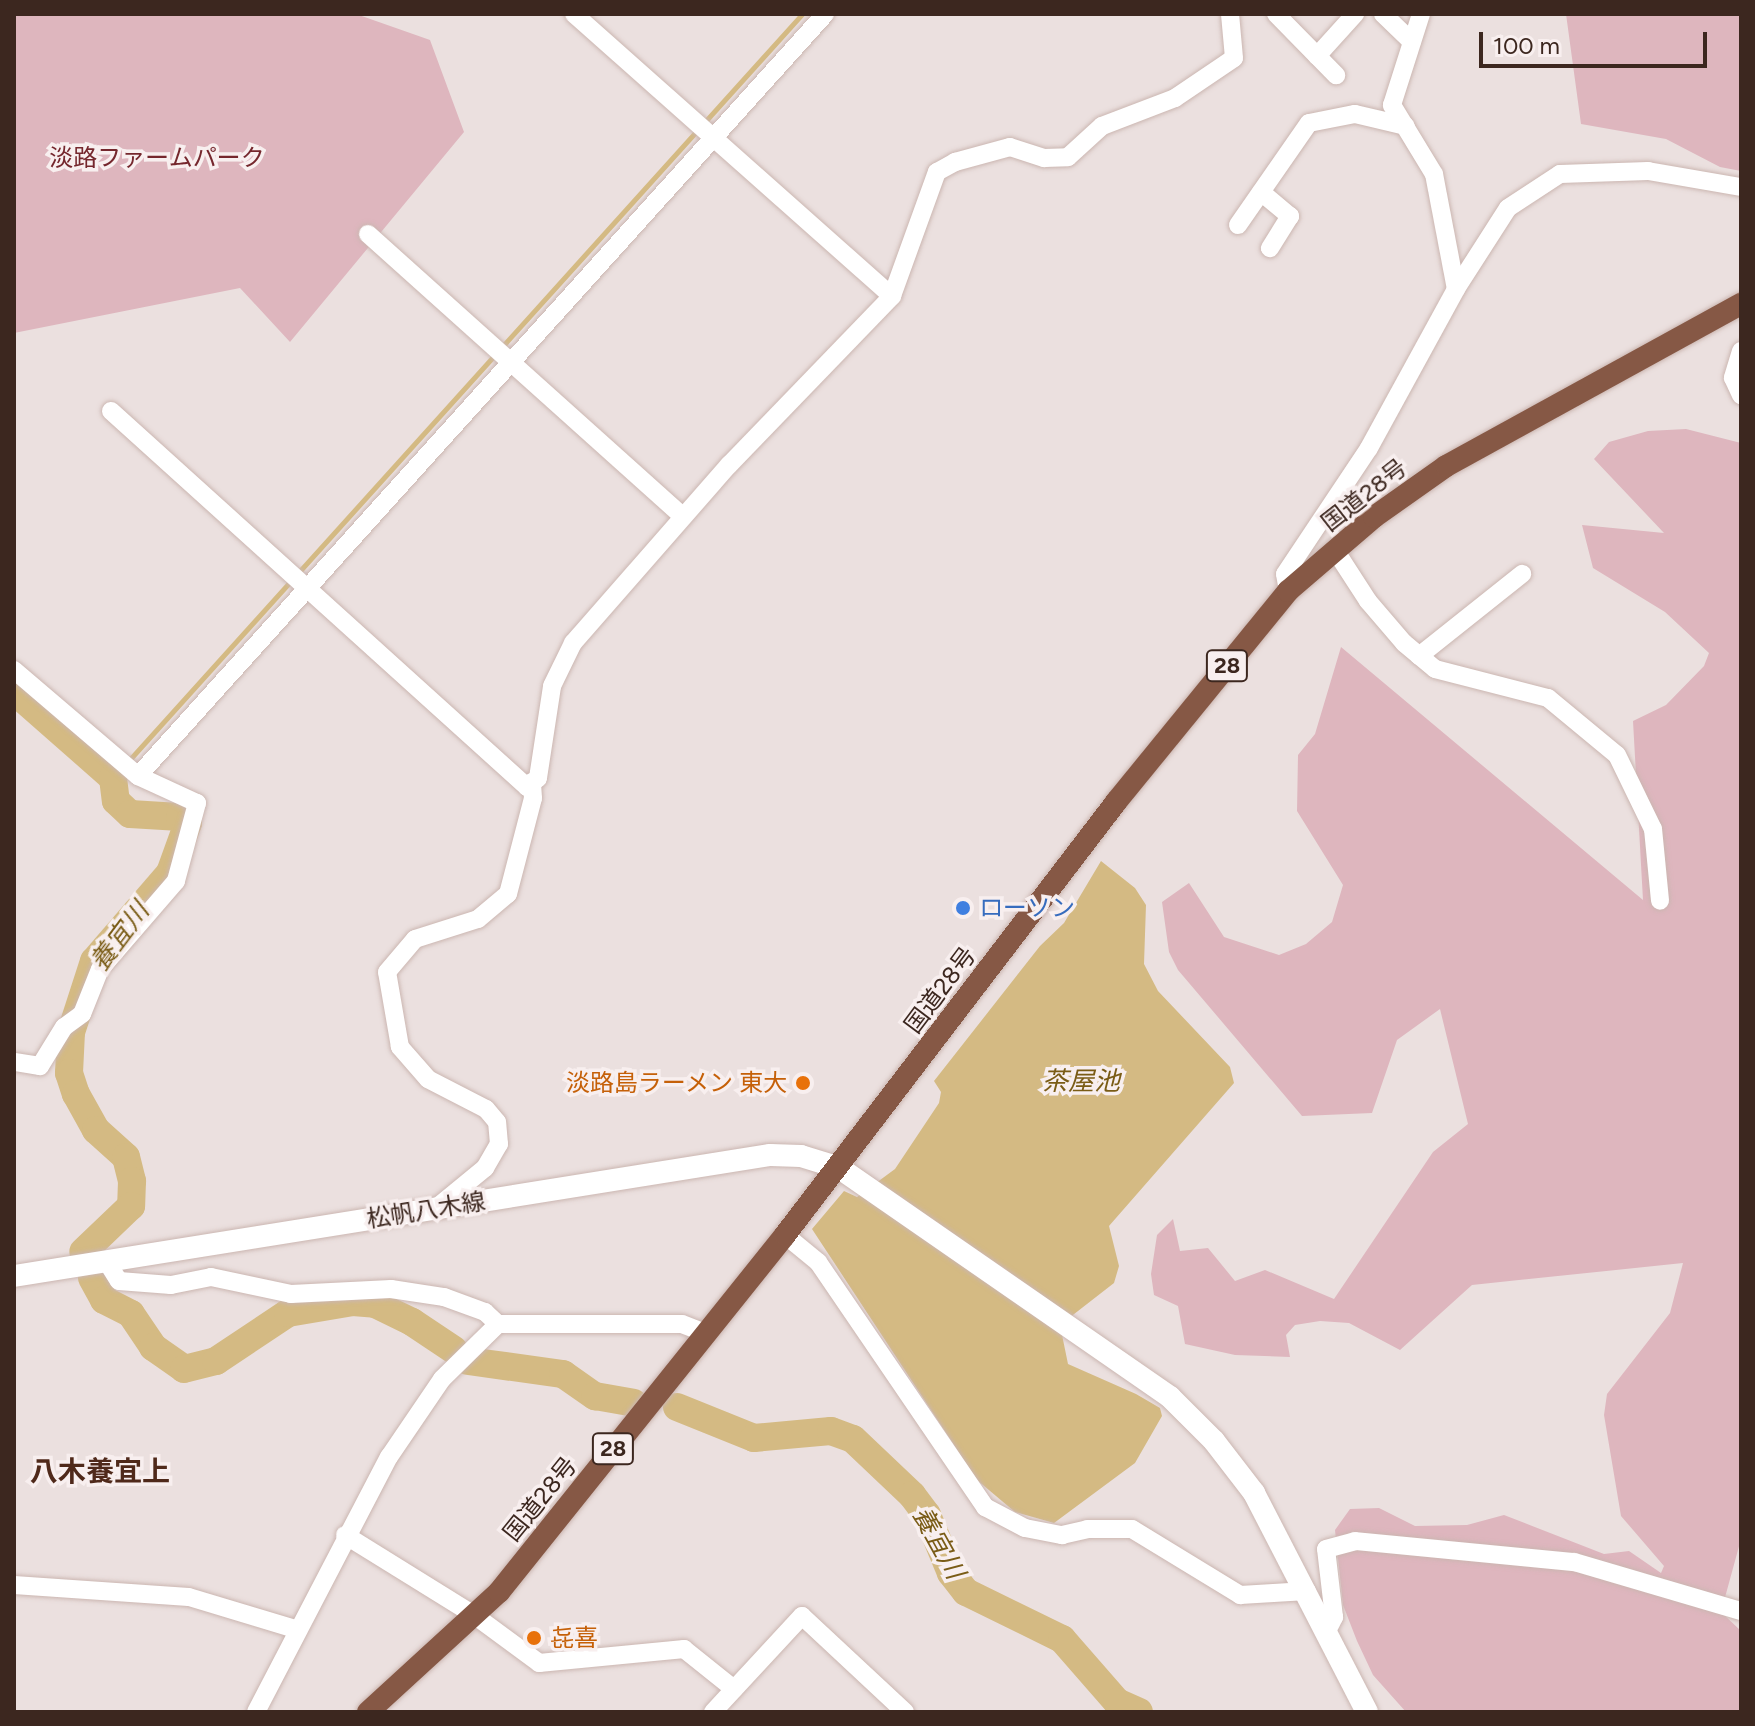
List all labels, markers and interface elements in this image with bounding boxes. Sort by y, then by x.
scale bar [1483,16,1711,66]
text: 100 m [1493,31,1560,60]
park label: 淡路ファームパーク [49,144,265,172]
street label: 国道28号 [1316,453,1412,537]
road number: 28 [1205,648,1249,684]
place label: ローソン [979,894,1075,922]
water label: 養宜川 [84,896,156,978]
marker: ローソン [954,899,972,917]
street label: 国道28号 [898,941,982,1039]
water label: 茶屋池 [1042,1066,1120,1098]
place label: 淡路島ラーメン 東大 [565,1069,787,1097]
marker: 淡路島ラーメン 東大 [794,1074,812,1092]
street label: 松帆八木線 [364,1186,488,1234]
road number: 28 [591,1431,635,1467]
street label: 国道28号 [497,1451,583,1547]
district label: 八木養宜上 [30,1454,170,1488]
water label: 養宜川 [905,1501,971,1585]
place label: 㐂喜 [550,1624,598,1652]
marker: 㐂喜 [525,1629,543,1647]

